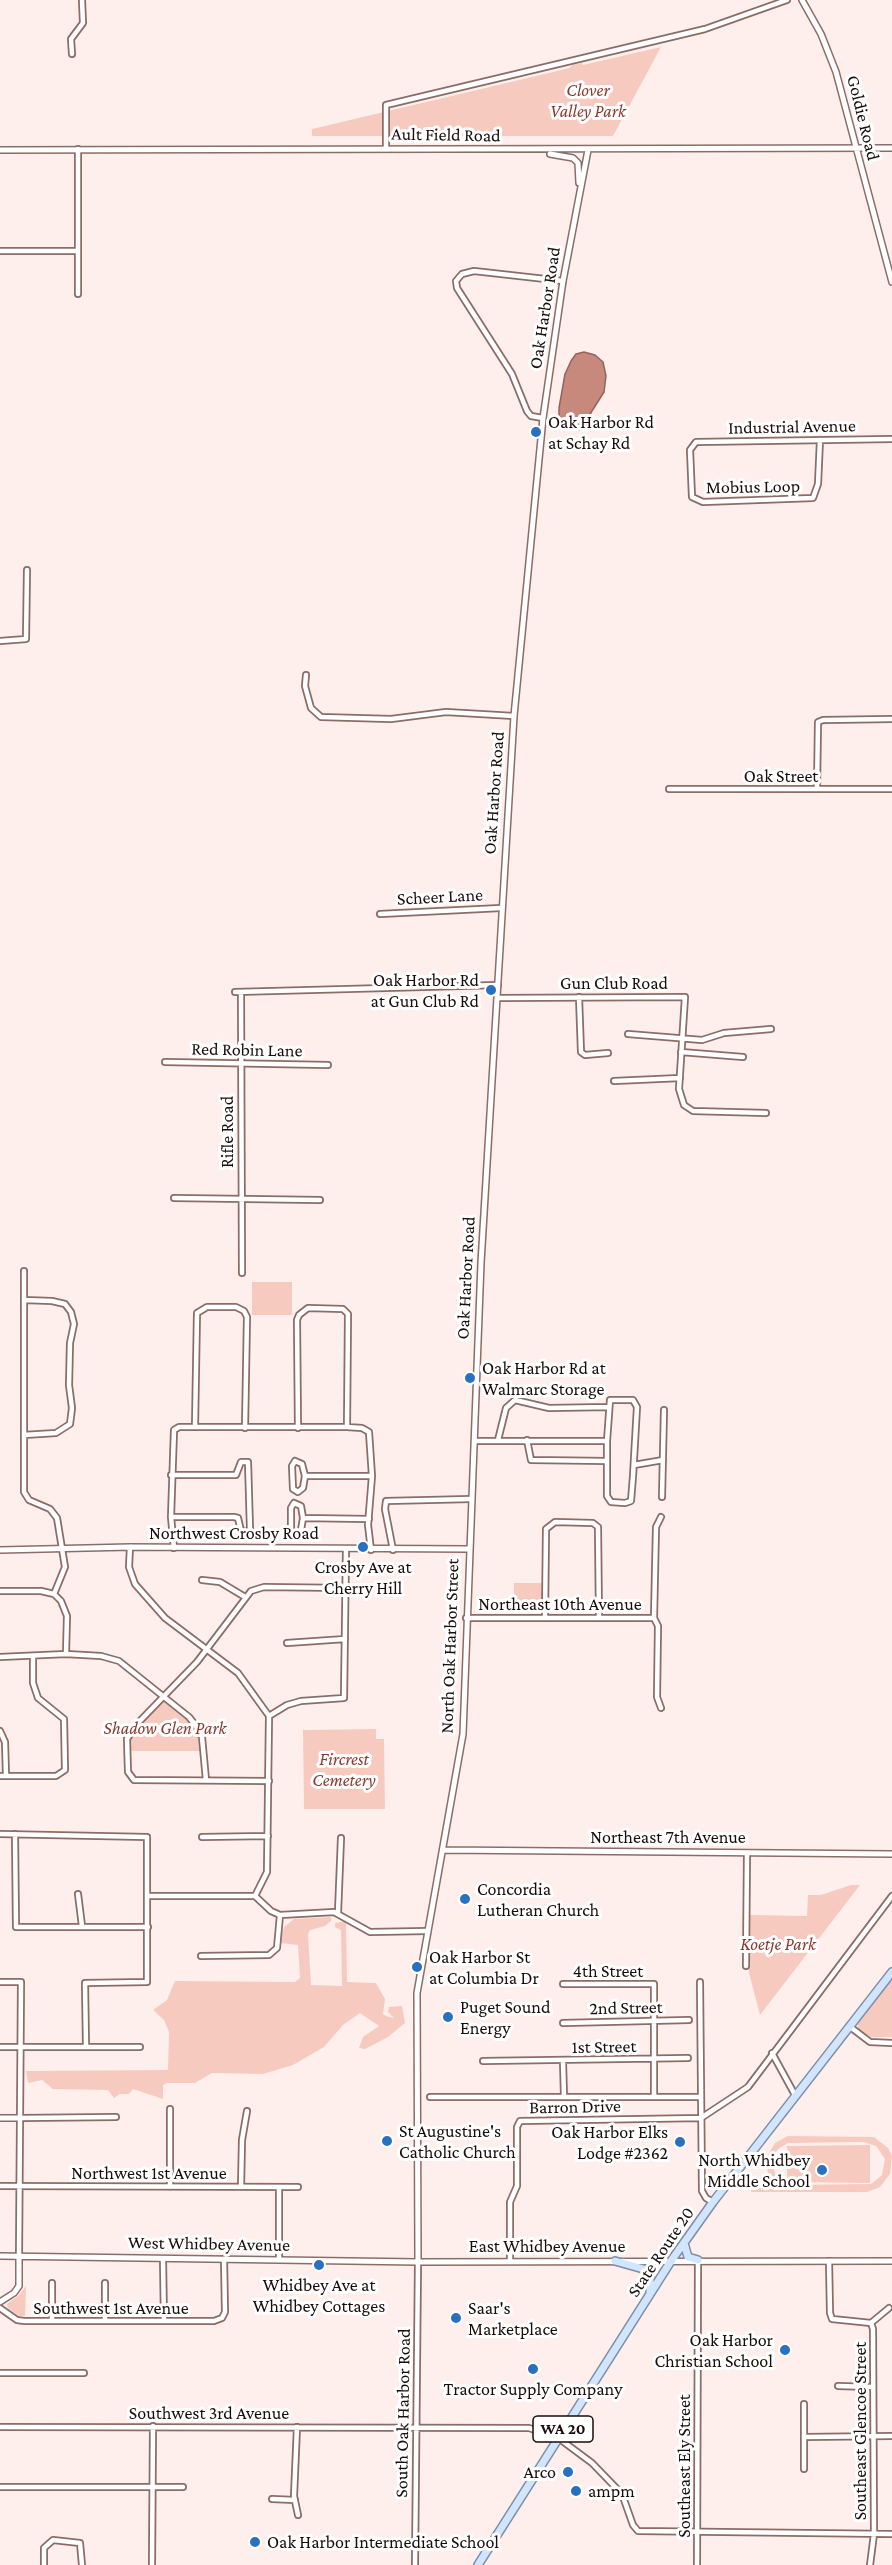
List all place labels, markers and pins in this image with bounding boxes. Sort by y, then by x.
place label: Oak Harbor Rd at Schay Rd [548,411,654,454]
marker: Oak Harbor Rd at Schay Rd [529,425,543,439]
place label: Oak Harbor Rd at Gun Club Rd [371,969,479,1012]
marker: Oak Harbor Rd at Gun Club Rd [484,983,498,997]
place label: Oak Harbor Rd at Walmarc Storage [482,1357,606,1400]
marker: Oak Harbor Rd at Walmarc Storage [463,1371,477,1385]
marker: Crosby Ave at Cherry Hill [356,1540,370,1554]
place label: Crosby Ave at Cherry Hill [315,1556,411,1598]
place label: Concordia Lutheran Church [477,1878,599,1920]
marker: Concordia Lutheran Church [458,1892,472,1906]
place label: Oak Harbor St at Columbia Dr [429,1946,539,1988]
marker: Oak Harbor St at Columbia Dr [410,1960,424,1974]
place label: Puget Sound Energy [460,1996,550,2038]
marker: Puget Sound Energy [441,2010,455,2024]
place label: St Augustine's Catholic Church [399,2120,516,2162]
place label: Oak Harbor Elks Lodge #2362 [551,2121,668,2164]
marker: St Augustine's Catholic Church [380,2134,394,2148]
marker: Oak Harbor Elks Lodge #2362 [673,2135,687,2149]
place label: North Whidbey Middle School [698,2149,810,2192]
marker: North Whidbey Middle School [815,2163,829,2177]
marker: Whidbey Ave at Whidbey Cottages [312,2258,326,2272]
place label: Whidbey Ave at Whidbey Cottages [253,2274,385,2316]
place label: Saar's Marketplace [468,2297,558,2340]
marker: Saar's Marketplace [449,2311,463,2325]
place label: Oak Harbor Christian School [654,2329,773,2372]
marker: Oak Harbor Christian School [778,2343,792,2357]
marker: Tractor Supply Company [526,2362,540,2376]
place label: Tractor Supply Company [443,2378,623,2400]
place label: Arco [523,2461,556,2483]
marker: Arco [561,2465,575,2479]
place label: ampm [588,2480,635,2502]
marker: ampm [569,2484,583,2498]
place label: Oak Harbor Intermediate School [267,2531,499,2553]
marker: Oak Harbor Intermediate School [248,2535,262,2549]

